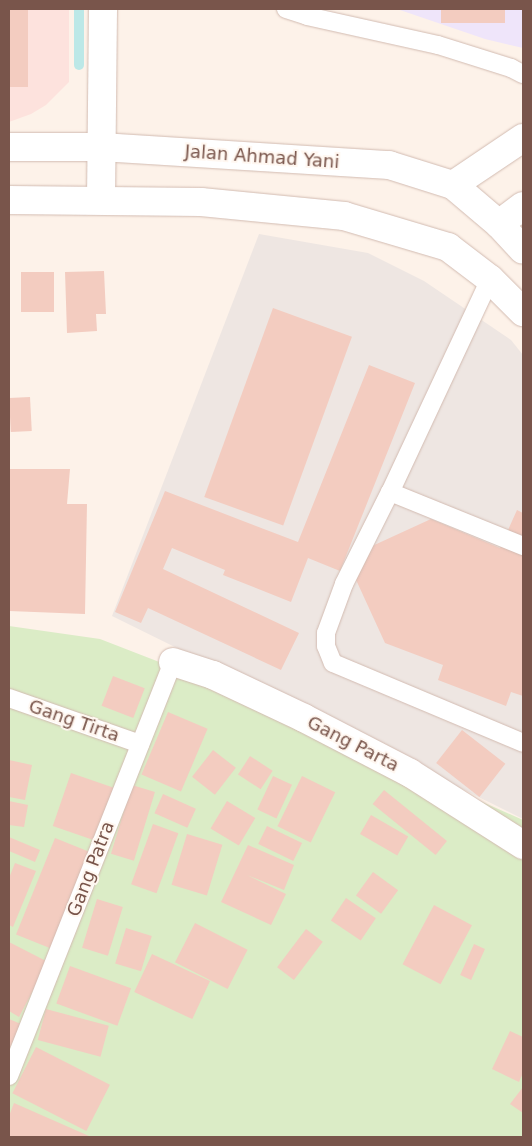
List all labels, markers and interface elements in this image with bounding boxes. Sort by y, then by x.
street label: Jalan Ahmad Yani [184,141,340,173]
street label: Gang Tirta [26,695,122,747]
street label: Gang Parta [304,712,402,776]
street label: Gang Patra [63,818,119,920]

